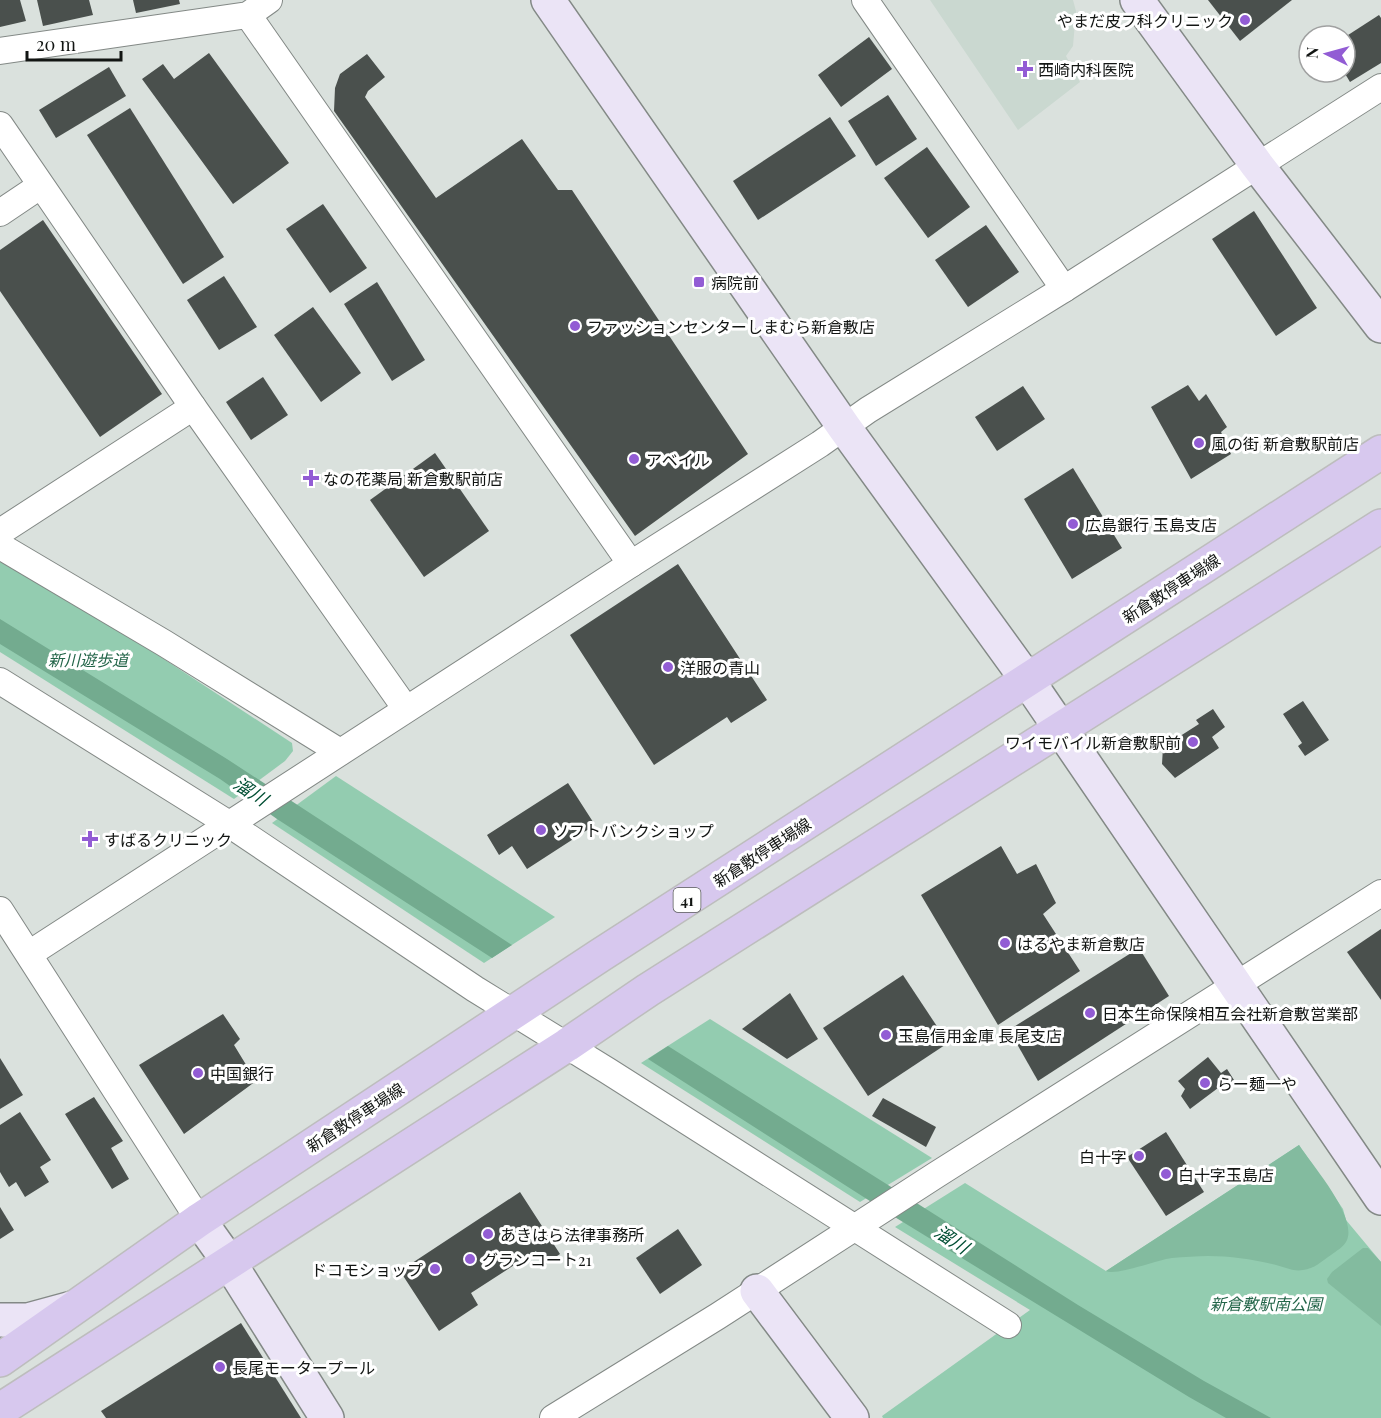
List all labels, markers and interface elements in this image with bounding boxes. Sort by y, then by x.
place label: やまだ皮フ科クリニック [1057,10,1233,31]
marker: やまだ皮フ科クリニック [1238,13,1252,27]
scale bar [27,24,122,62]
north arrow [1297,24,1357,84]
text: 20 m [36,32,76,56]
text: N [1301,46,1323,59]
place label: 西崎内科医院 [1038,59,1134,80]
marker: 西崎内科医院 [1016,60,1034,78]
place label: 病院前 [711,272,759,293]
marker: 病院前 [692,275,706,289]
place label: ファッションセンターしまむら新倉敷店 [587,316,875,337]
marker: ファッションセンターしまむら新倉敷店 [568,319,582,333]
place label: 風の街 新倉敷駅前店 [1211,433,1359,454]
marker: 風の街 新倉敷駅前店 [1192,436,1206,450]
place label: アベイル [646,449,710,470]
marker: アベイル [627,452,641,466]
place label: なの花薬局 新倉敷駅前店 [323,468,503,489]
marker: なの花薬局 新倉敷駅前店 [304,471,318,485]
place label: 広島銀行 玉島支店 [1085,514,1217,535]
marker: 広島銀行 玉島支店 [1066,517,1080,531]
street label: 新倉敷停車場線 [1118,549,1224,627]
park label: 新川遊歩道 [48,649,131,670]
place label: 洋服の青山 [680,657,760,678]
marker: 洋服の青山 [661,660,675,674]
place label: ワイモバイル新倉敷駅前 [1005,732,1181,753]
marker: ワイモバイル新倉敷駅前 [1186,735,1200,749]
water label: 溜川 [229,771,274,812]
street label: 新倉敷停車場線 [709,813,815,891]
place label: ソフトバンクショップ [553,820,714,841]
marker: ソフトバンクショップ [534,823,548,837]
place label: すばるクリニック [104,829,232,850]
marker: すばるクリニック [81,830,99,848]
road number: 41 [674,888,700,912]
place label: はるやま新倉敷店 [1017,933,1145,954]
marker: はるやま新倉敷店 [998,936,1012,950]
place label: 日本生命保険相互会社新倉敷営業部 [1102,1003,1358,1024]
marker: 日本生命保険相互会社新倉敷営業部 [1083,1006,1097,1020]
place label: 玉島信用金庫 長尾支店 [898,1025,1062,1046]
marker: 玉島信用金庫 長尾支店 [879,1028,893,1042]
place label: 中国銀行 [210,1063,274,1084]
marker: 中国銀行 [191,1066,205,1080]
place label: らー麺一や [1217,1073,1297,1094]
marker: らー麺一や [1198,1076,1212,1090]
street label: 新倉敷停車場線 [302,1078,408,1156]
place label: 白十字 [1079,1146,1127,1167]
marker: 白十字 [1132,1149,1146,1163]
place label: 白十字玉島店 [1178,1164,1274,1185]
marker: 白十字玉島店 [1159,1167,1173,1181]
water label: 溜川 [930,1219,975,1260]
place label: あきはら法律事務所 [500,1224,644,1245]
marker: あきはら法律事務所 [481,1227,495,1241]
place label: グランコート21 [482,1249,592,1270]
marker: グランコート21 [463,1252,477,1266]
place label: ドコモショップ [311,1259,423,1280]
marker: ドコモショップ [428,1262,442,1276]
park label: 新倉敷駅南公園 [1210,1293,1324,1314]
place label: 長尾モータープール [232,1357,375,1378]
marker: 長尾モータープール [213,1360,227,1374]

